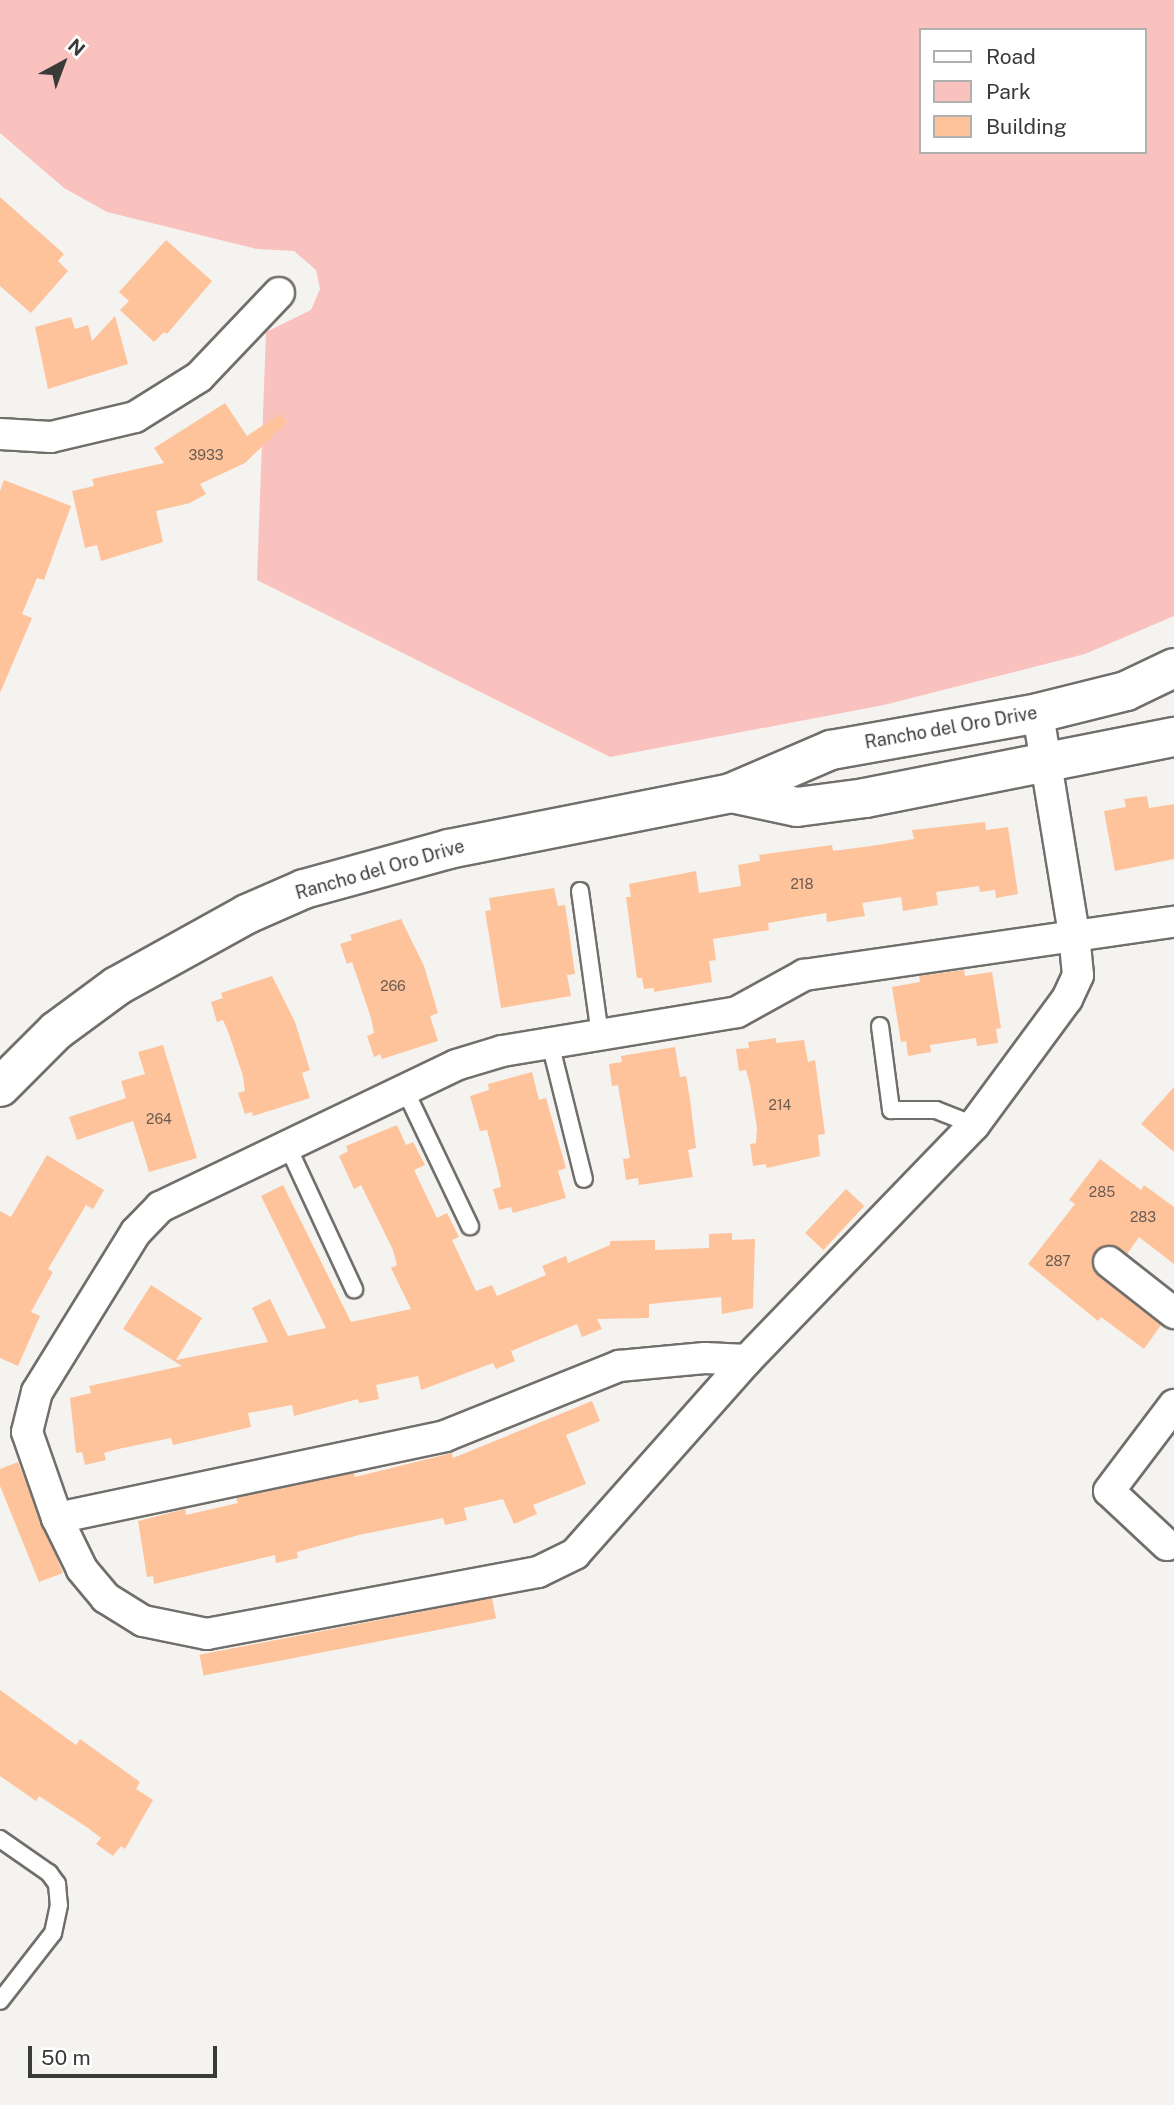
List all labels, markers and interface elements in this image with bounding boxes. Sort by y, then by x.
north arrow [28,28,98,98]
legend [918,28,1146,154]
text: N [64,34,90,60]
text: Road [986,44,1036,69]
text: Park [986,79,1031,104]
text: Building [986,114,1067,139]
house number: 3933 [189,447,223,463]
street label: Rancho del Oro Drive [863,702,1039,754]
street label: Rancho del Oro Drive [293,835,467,905]
house number: 218 [790,876,814,892]
house number: 266 [380,978,406,994]
house number: 214 [769,1097,791,1113]
house number: 264 [146,1111,172,1127]
house number: 285 [1089,1184,1115,1200]
house number: 283 [1130,1209,1156,1225]
house number: 287 [1045,1253,1071,1269]
scale bar [32,2032,220,2076]
text: 50 m [41,2045,91,2070]

